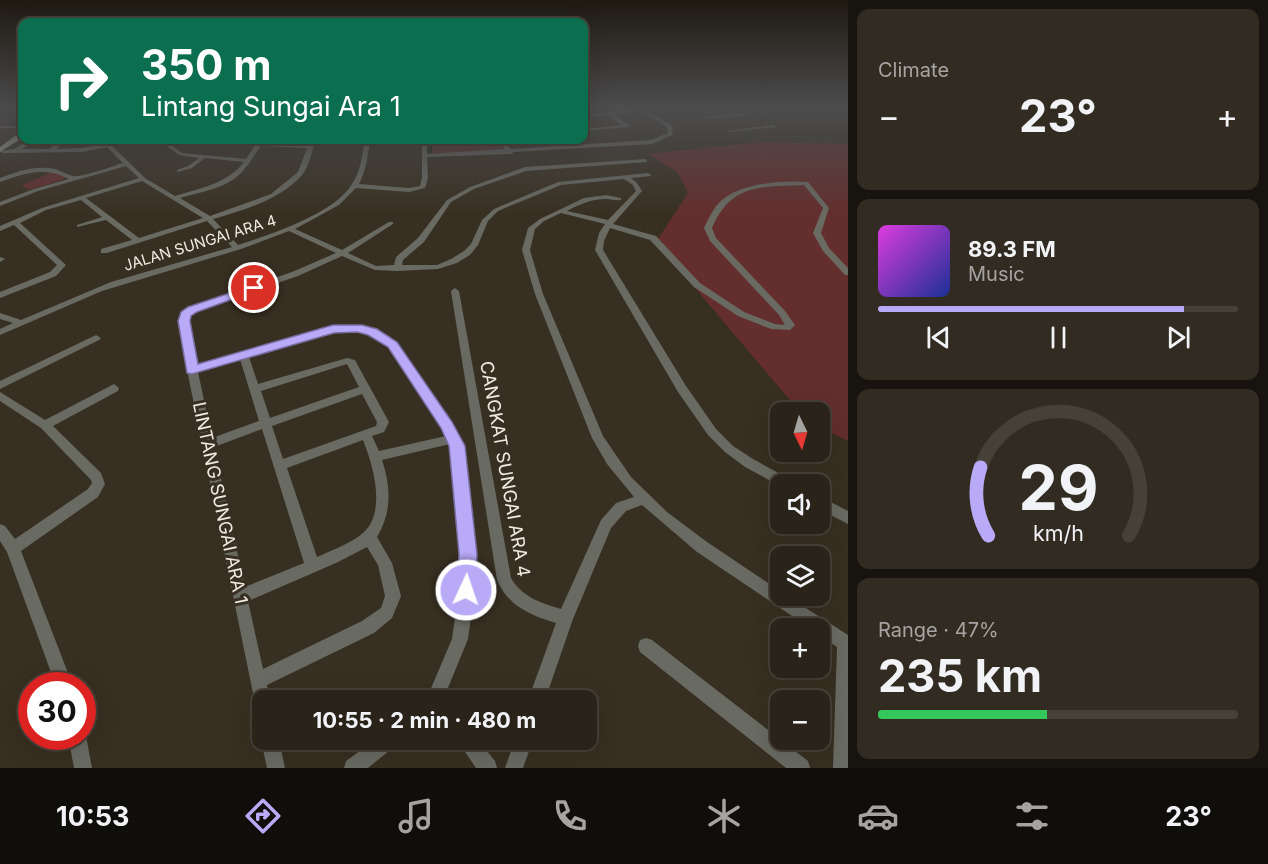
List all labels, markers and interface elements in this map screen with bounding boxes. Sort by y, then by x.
text: 350 m [141,39,272,90]
icon: right [42,42,120,120]
text: Climate [878,58,949,82]
text: 23° [1019,88,1097,143]
text: Lintang Sungai Ara 1 [141,90,401,123]
text: − [878,96,900,136]
text: + [1216,96,1238,136]
street label: JALAN SUNGAI ARA 4 [121,210,279,275]
text: 89.3 FM [968,236,1056,262]
pin [228,262,279,313]
text: Music [968,262,1025,286]
icon: arrive [237,271,270,304]
icon: previous [922,321,955,354]
icon: pause [1042,321,1075,354]
icon: next [1162,321,1195,354]
street label: CANGKAT SUNGAI ARA 4 [476,359,535,578]
street label: LINTANG SUNGAI ARA 1 [189,400,252,606]
north arrow [770,402,830,462]
map controls [770,402,830,750]
text: 29 [1018,450,1098,525]
button: sound [770,474,830,534]
text: km/h [1033,520,1083,546]
button: layers [770,546,830,606]
position arrow [434,558,498,622]
button: + [770,618,830,678]
text: Range · 47% [878,618,999,642]
text: 235 km [878,648,1042,703]
speed limit sign: 30 [18,672,96,750]
button: − [770,690,830,750]
text: 10:55 · 2 min · 480 m [313,707,536,733]
icon: directions [242,795,284,837]
icon: music [395,795,437,837]
icon: phone [549,795,591,837]
icon: climate [703,795,745,837]
icon: car [857,795,899,837]
icon: filters [1011,795,1053,837]
text: 10:53 [56,800,130,833]
text: 23° [1165,800,1212,833]

